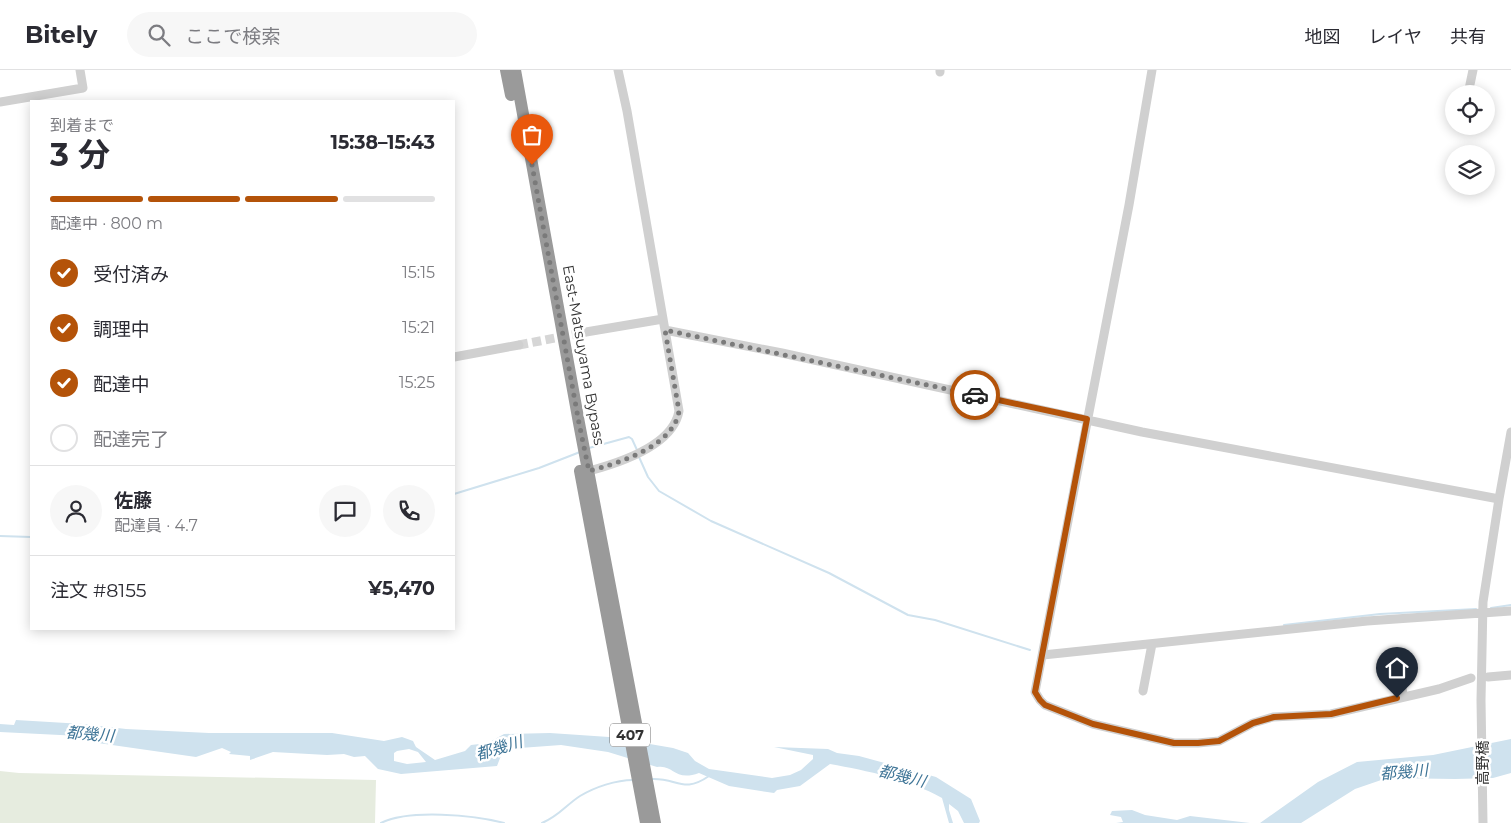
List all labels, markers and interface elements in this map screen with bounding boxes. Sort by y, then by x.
search box [127,12,477,57]
text: Bitely [25,20,97,49]
icon: search [145,21,173,49]
text: ここで検索 [185,25,280,48]
text: 地図 [1305,26,1341,48]
text: レイヤ [1369,26,1422,48]
text: 共有 [1450,26,1486,48]
map controls [1445,85,1495,195]
button: locate [1445,85,1495,135]
pin [511,114,553,165]
text: 到着まで [50,116,114,135]
icon: bag [518,121,546,149]
text: 15:38–15:43 [330,131,435,154]
text: 3 分 [50,135,110,174]
button: layers [1445,145,1495,195]
text: 配達中 · 800 m [50,214,163,233]
icon: check [50,259,78,287]
text: 受付済み [93,263,169,286]
text: 15:15 [402,263,435,282]
street label: East-Matsuyama Bypass [559,263,609,447]
icon: check [50,314,78,342]
text: 調理中 [93,318,150,341]
text: 15:21 [402,318,435,337]
icon: check [50,369,78,397]
courier [950,370,1000,420]
text: 配達中 [93,373,150,396]
text: 15:25 [399,373,435,392]
icon: car [961,381,989,409]
text: 配達完了 [93,428,169,451]
button: person [50,485,102,537]
button: chat [319,485,371,537]
button: phone [383,485,435,537]
text: 佐藤 [114,489,152,512]
text: 配達員 · 4.7 [114,516,198,535]
text: ¥5,470 [368,577,435,600]
text: 注文 #8155 [50,579,147,602]
pin [1376,647,1418,698]
icon: home [1383,654,1411,682]
water label: 都幾川 [65,722,117,746]
road number: 407 [610,724,650,746]
water label: 都幾川 [473,731,527,764]
street label: 高野橋 [1473,740,1492,786]
water label: 都幾川 [1379,760,1431,784]
water label: 都幾川 [876,761,930,792]

